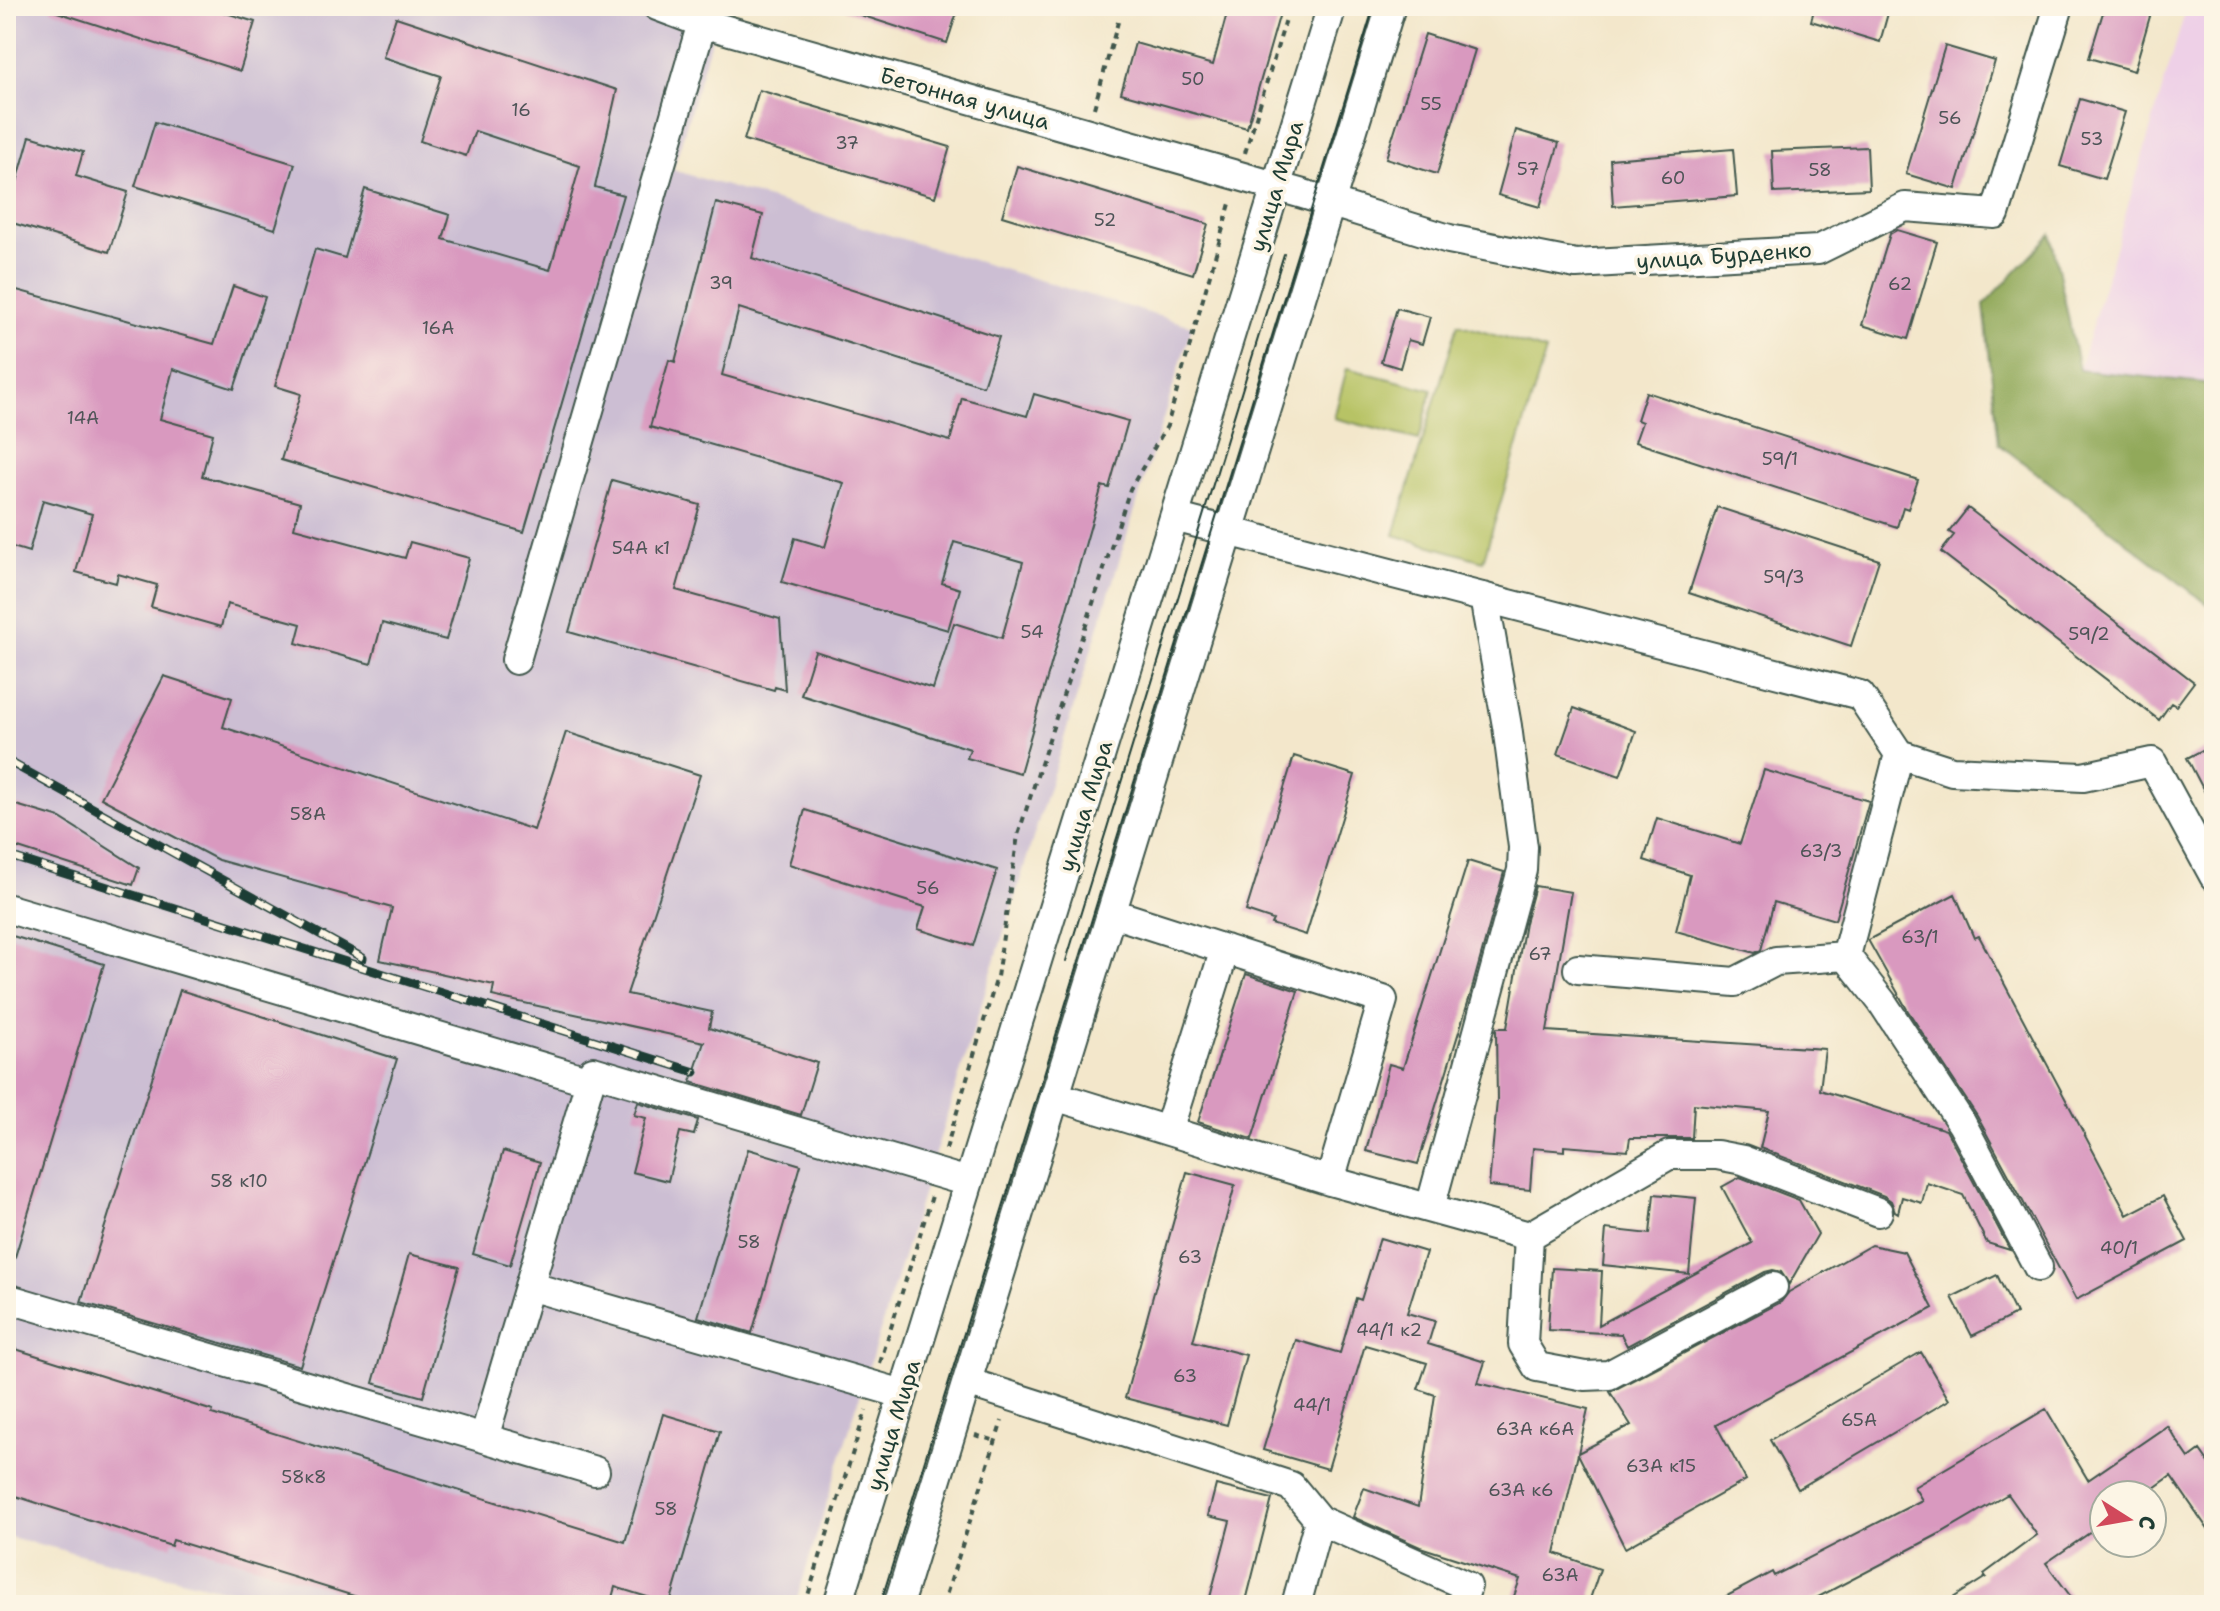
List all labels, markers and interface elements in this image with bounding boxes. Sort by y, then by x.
street label: Бетонная улица [877,60,1053,137]
house number: 50 [1181,67,1205,91]
house number: 55 [1420,92,1442,116]
house number: 16 [511,98,531,122]
house number: 56 [1938,106,1962,130]
street label: улица Мира [1243,117,1310,255]
house number: 53 [2081,127,2103,151]
house number: 37 [835,131,859,155]
house number: 57 [1517,157,1539,181]
house number: 58 [1808,158,1832,182]
house number: 60 [1661,166,1685,190]
house number: 52 [1094,208,1116,232]
street label: улица Бурденко [1635,235,1813,276]
house number: 39 [709,271,733,295]
house number: 62 [1888,272,1912,296]
house number: 16А [422,316,454,340]
house number: 14А [67,406,99,430]
house number: 59/1 [1762,447,1798,471]
house number: 54А к1 [612,536,670,560]
house number: 59/3 [1763,565,1805,589]
house number: 54 [1020,620,1044,644]
house number: 59/2 [2068,622,2110,646]
street label: улица Мира [1052,737,1119,875]
house number: 58А [290,802,326,826]
house number: 63/3 [1800,839,1842,863]
house number: 56 [916,876,940,900]
house number: 63/1 [1901,925,1939,949]
house number: 67 [1528,942,1552,966]
house number: 58 к10 [210,1169,268,1193]
house number: 58 [737,1230,761,1254]
house number: 40/1 [2100,1236,2138,1260]
house number: 63 [1178,1245,1202,1269]
house number: 44/1 к2 [1356,1318,1422,1342]
street label: улица Мира [860,1356,927,1494]
house number: 63 [1173,1364,1197,1388]
house number: 44/1 [1293,1393,1331,1417]
house number: 65А [1841,1408,1877,1432]
house number: 63А к6А [1496,1417,1574,1441]
house number: 63А к15 [1626,1454,1696,1478]
house number: 58к8 [281,1465,327,1489]
house number: 63А к6 [1488,1478,1554,1502]
north arrow [2088,1479,2168,1559]
house number: 58 [654,1497,678,1521]
text: С [2132,1513,2163,1532]
house number: 63А [1541,1563,1579,1587]

